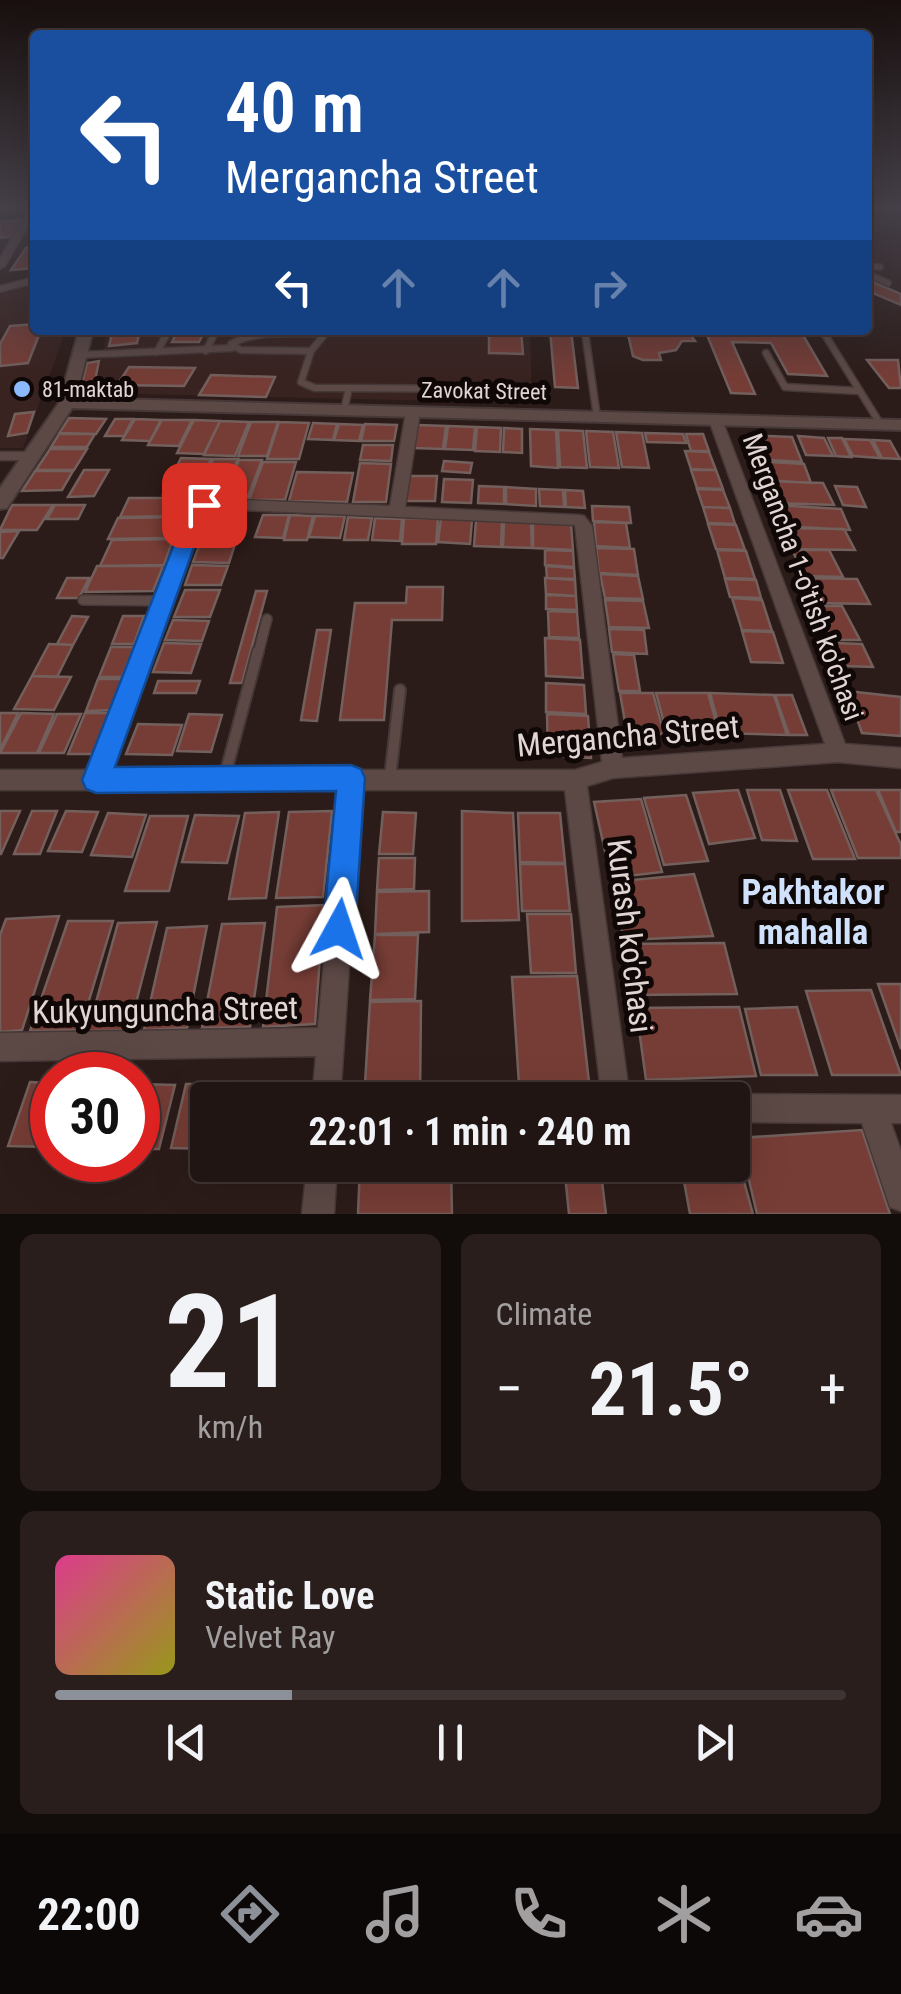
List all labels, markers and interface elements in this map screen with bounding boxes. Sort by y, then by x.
text: 40 m [225,67,364,149]
icon: left [60,70,190,200]
text: Mergancha Street [225,151,539,204]
icon: left [266,260,321,315]
icon: ahead [371,260,426,315]
icon: ahead [476,260,531,315]
icon: right [581,260,636,315]
place label: 81-maktab [42,377,134,402]
street label: Zavokat Street [421,377,547,405]
marker: 81-maktab [11,378,33,400]
street label: Mergancha 1-o'tish ko'chasi [736,429,870,725]
pin [162,463,247,548]
icon: arrive [177,478,232,533]
street label: Mergancha Street [515,707,741,765]
street label: Kurash ko'chasi [599,837,661,1035]
district label: Pakhtakor mahalla [741,872,885,953]
position arrow [287,877,391,981]
street label: Kukyunguncha Street [32,989,298,1031]
speed limit sign: 30 [30,1052,160,1182]
text: 22:01 · 1 min · 240 m [309,1110,631,1154]
text: 21 [165,1266,296,1419]
text: Climate [496,1295,592,1333]
text: 21.5° [589,1345,753,1433]
text: − [496,1357,523,1421]
text: + [819,1357,846,1421]
text: km/h [197,1408,263,1446]
text: Static Love [205,1574,374,1618]
text: Velvet Ray [205,1618,335,1656]
icon: previous [159,1715,214,1770]
icon: pause [423,1715,478,1770]
icon: next [687,1715,742,1770]
icon: directions [215,1879,285,1949]
icon: music [360,1879,430,1949]
icon: phone [504,1879,574,1949]
icon: climate [649,1879,719,1949]
icon: car [794,1879,864,1949]
text: 22:00 [37,1888,141,1941]

